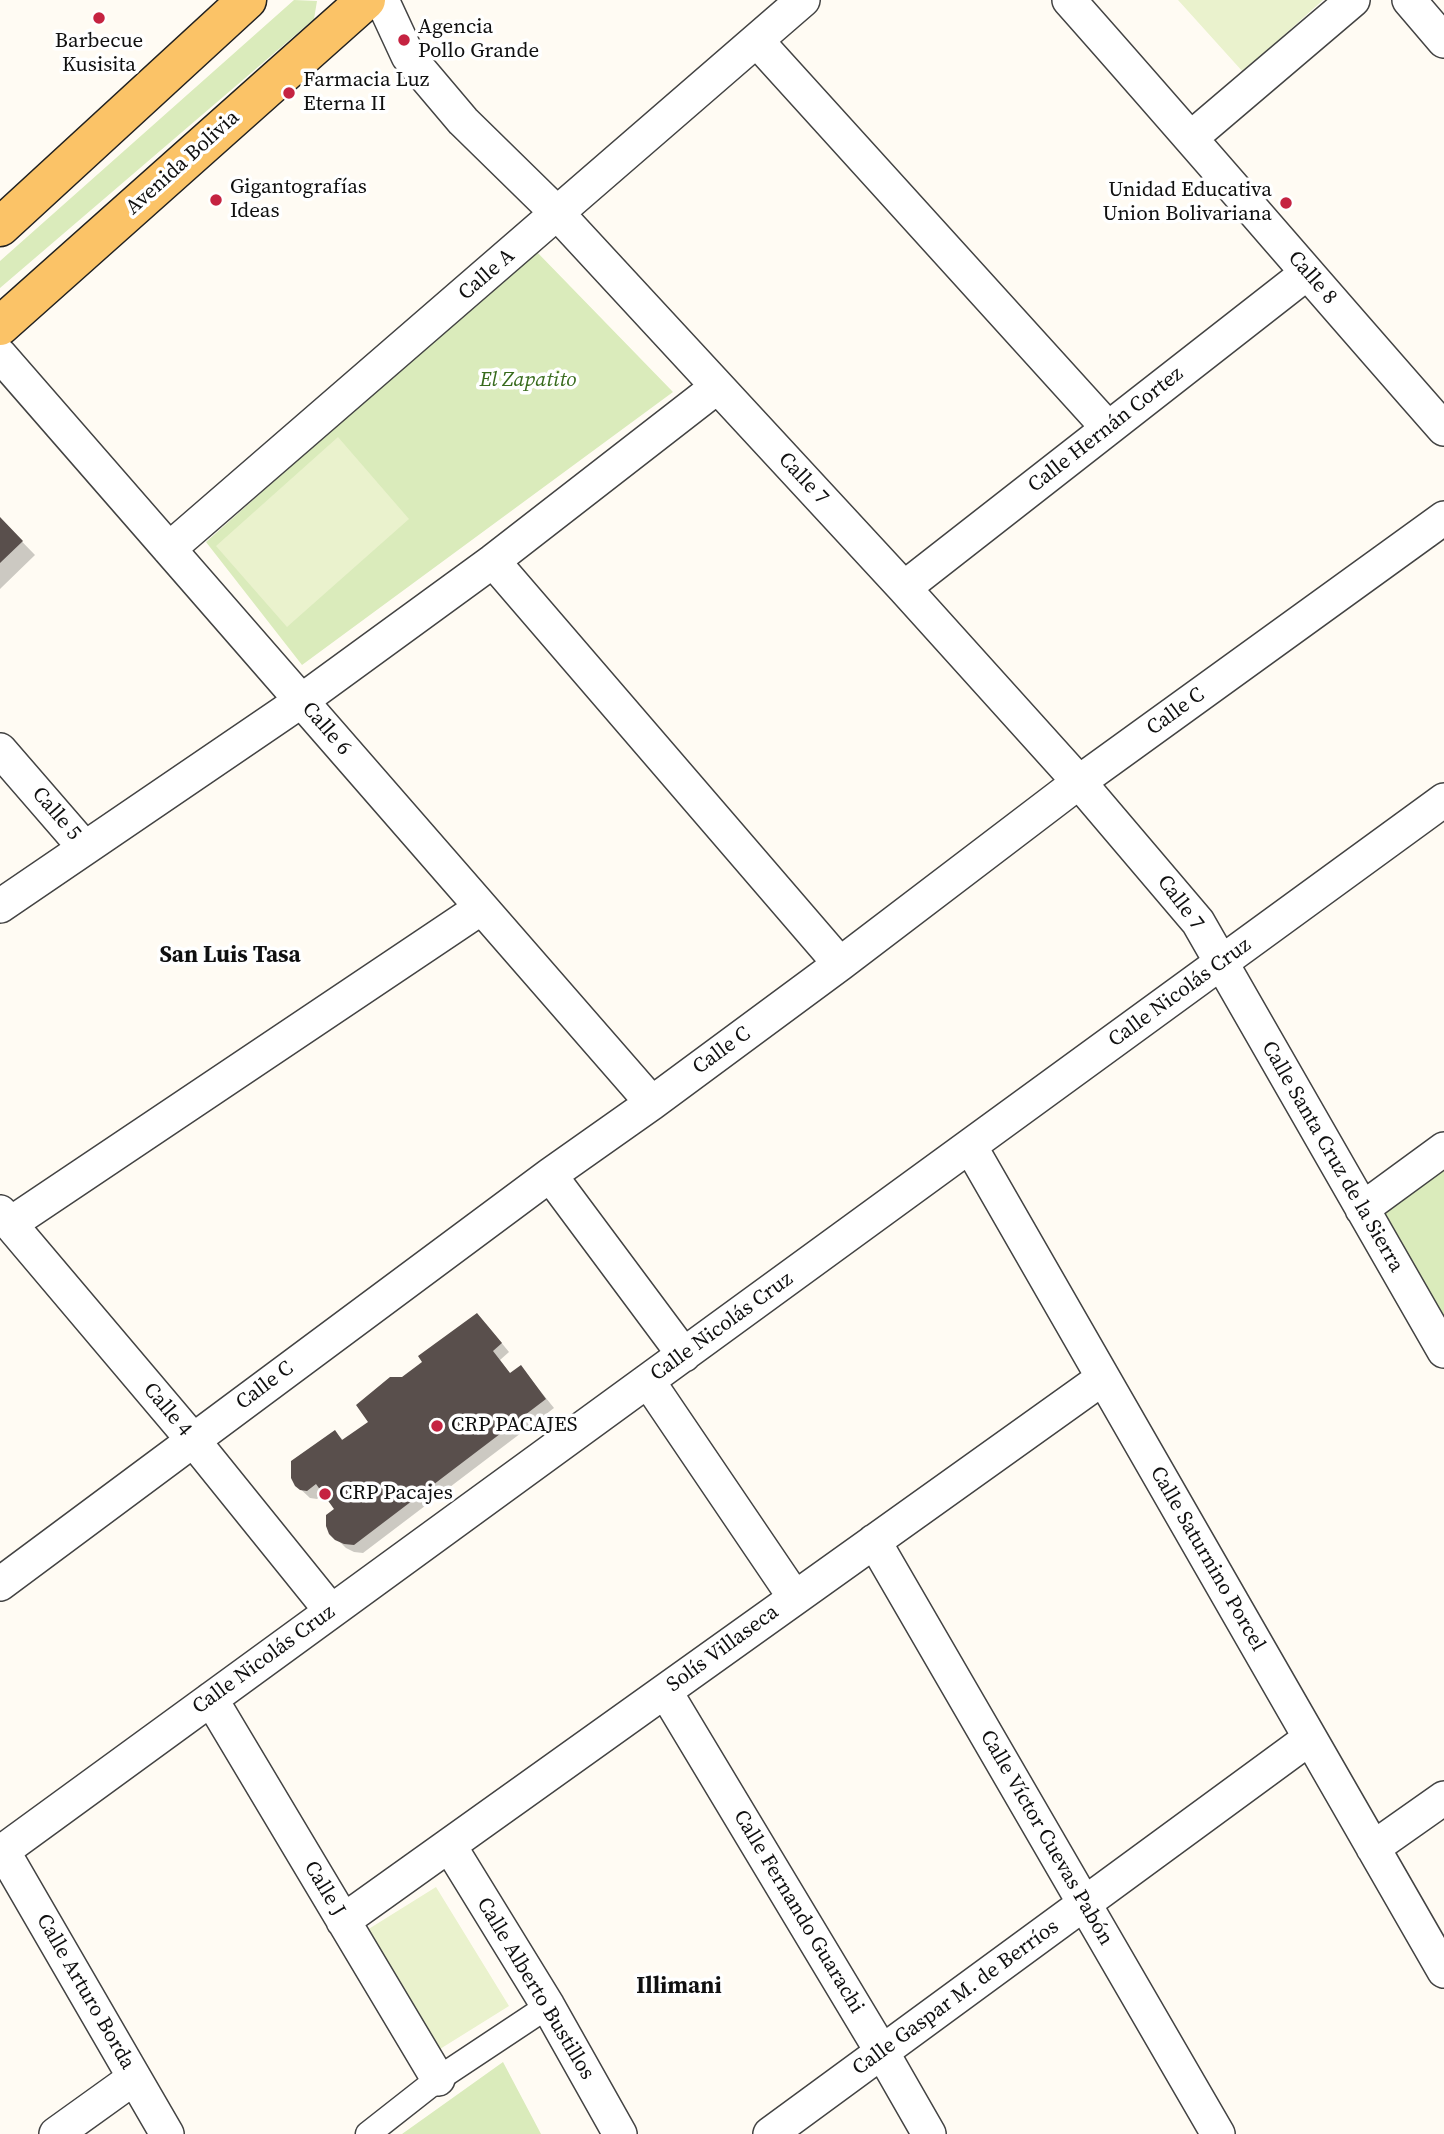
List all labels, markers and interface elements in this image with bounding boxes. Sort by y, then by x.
marker: Barbecue Kusisita [91,10,107,26]
place label: Agencia Pollo Grande [418,15,539,65]
place label: Barbecue Kusisita [55,29,143,79]
marker: Agencia Pollo Grande [396,32,412,48]
place label: Farmacia Luz Eterna II [303,68,429,118]
marker: Farmacia Luz Eterna II [281,85,297,101]
street label: Avenida Bolivia [121,105,245,221]
place label: Gigantografías Ideas [230,175,367,225]
place label: Unidad Educativa Union Bolivariana [1103,178,1272,228]
marker: Gigantografías Ideas [208,192,224,208]
marker: Unidad Educativa Union Bolivariana [1278,195,1294,211]
street label: Calle A [454,244,520,306]
street label: Calle 8 [1282,246,1342,310]
street label: Calle Hernán Cortez [1023,362,1189,498]
park label: El Zapatito [479,368,577,394]
street label: Calle 7 [772,448,834,510]
street label: Calle C [1142,683,1210,741]
street label: Calle 6 [296,697,356,761]
street label: Calle 5 [26,782,86,846]
street label: Calle 7 [1151,870,1209,936]
street label: Calle Nicolás Cruz [1104,933,1256,1053]
district label: San Luis Tasa [159,942,301,970]
street label: Calle C [688,1022,756,1080]
street label: Calle Santa Cruz de la Sierra [1255,1037,1409,1277]
street label: Calle Nicolás Cruz [646,1267,798,1387]
street label: Calle C [231,1356,299,1416]
street label: Calle 4 [137,1378,197,1442]
place label: CRP PACAJES [451,1413,578,1439]
marker: CRP PACAJES [429,1418,445,1434]
street label: Calle Saturnino Porcel [1144,1462,1270,1656]
place label: CRP Pacajes [339,1481,453,1507]
marker: CRP Pacajes [317,1486,333,1502]
street label: Calle Nicolás Cruz [188,1600,340,1720]
street label: Solís Villaseca [662,1600,784,1698]
street label: Calle Víctor Cuevas Pabón [974,1726,1118,1950]
street label: Calle Fernando Guarachi [727,1806,869,2018]
street label: Calle J [298,1857,350,1921]
street label: Calle Alberto Bustillos [471,1893,599,2085]
street label: Calle Arturo Borda [30,1910,140,2074]
street label: Calle Gaspar M. de Berríos [848,1915,1064,2081]
district label: Illimani [636,1973,722,2001]

